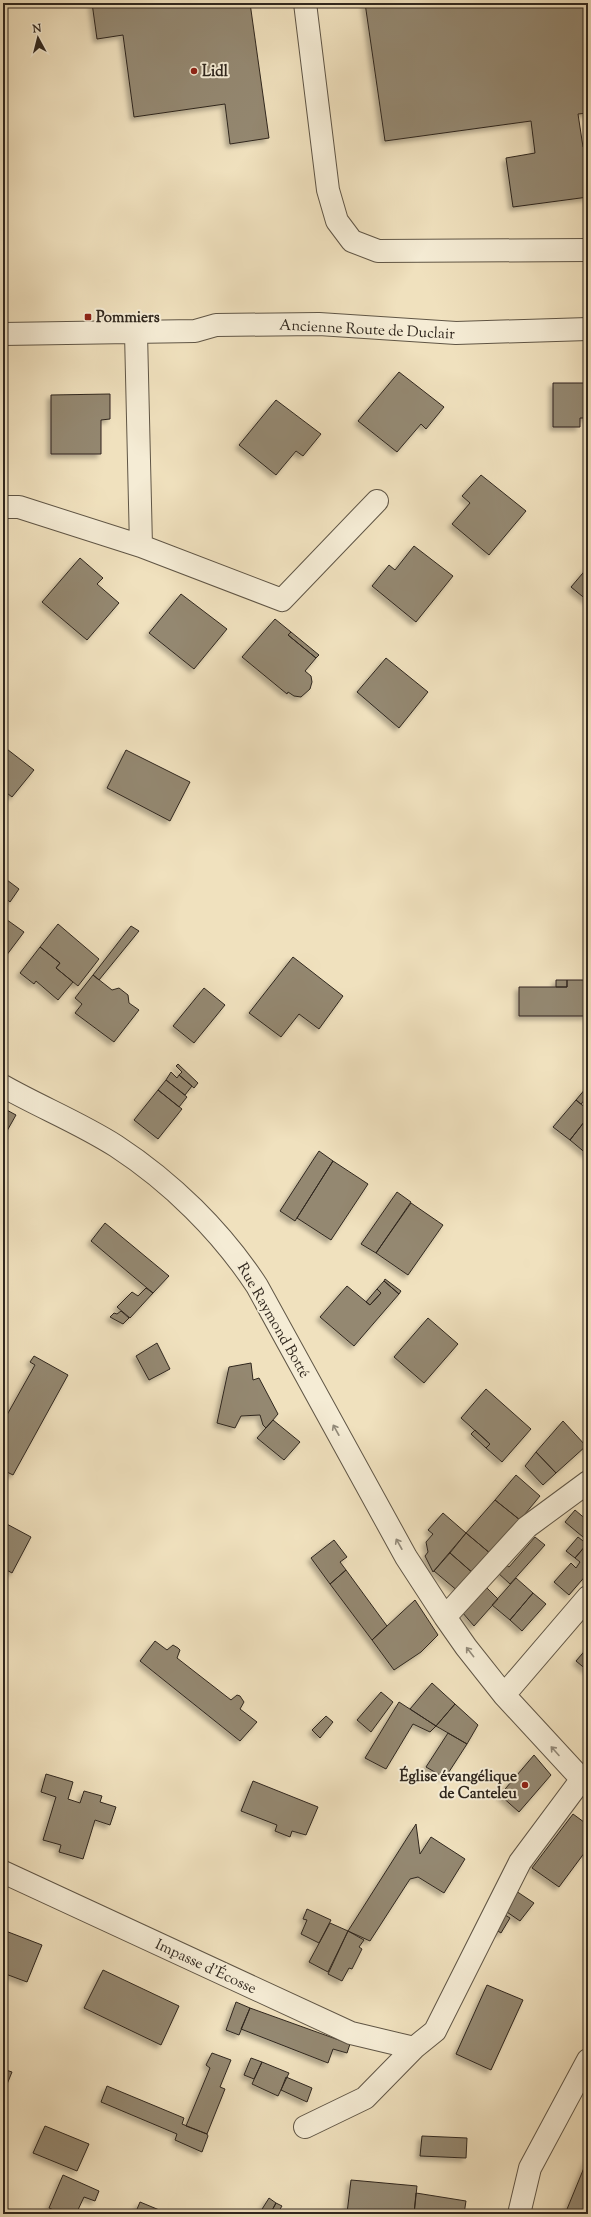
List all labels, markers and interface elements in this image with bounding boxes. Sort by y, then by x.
north arrow [18,18,58,58]
text: N [31,21,42,38]
place label: Lidl [202,62,229,83]
marker: Lidl [189,66,199,76]
place label: Pommiers [96,308,160,329]
marker: Pommiers [83,312,93,322]
street label: Ancienne Route de Duclair [279,315,456,346]
street label: Rue Raymond Botté [231,1259,314,1382]
one-way arrow [331,1424,339,1436]
one-way arrow [394,1538,402,1550]
one-way arrow [466,1647,475,1658]
one-way arrow [550,1746,560,1756]
place label: Église évangélique de Canteleu [399,1765,517,1805]
marker: Église évangélique de Canteleu [520,1780,530,1790]
street label: Impasse d'Écosse [151,1934,260,2000]

